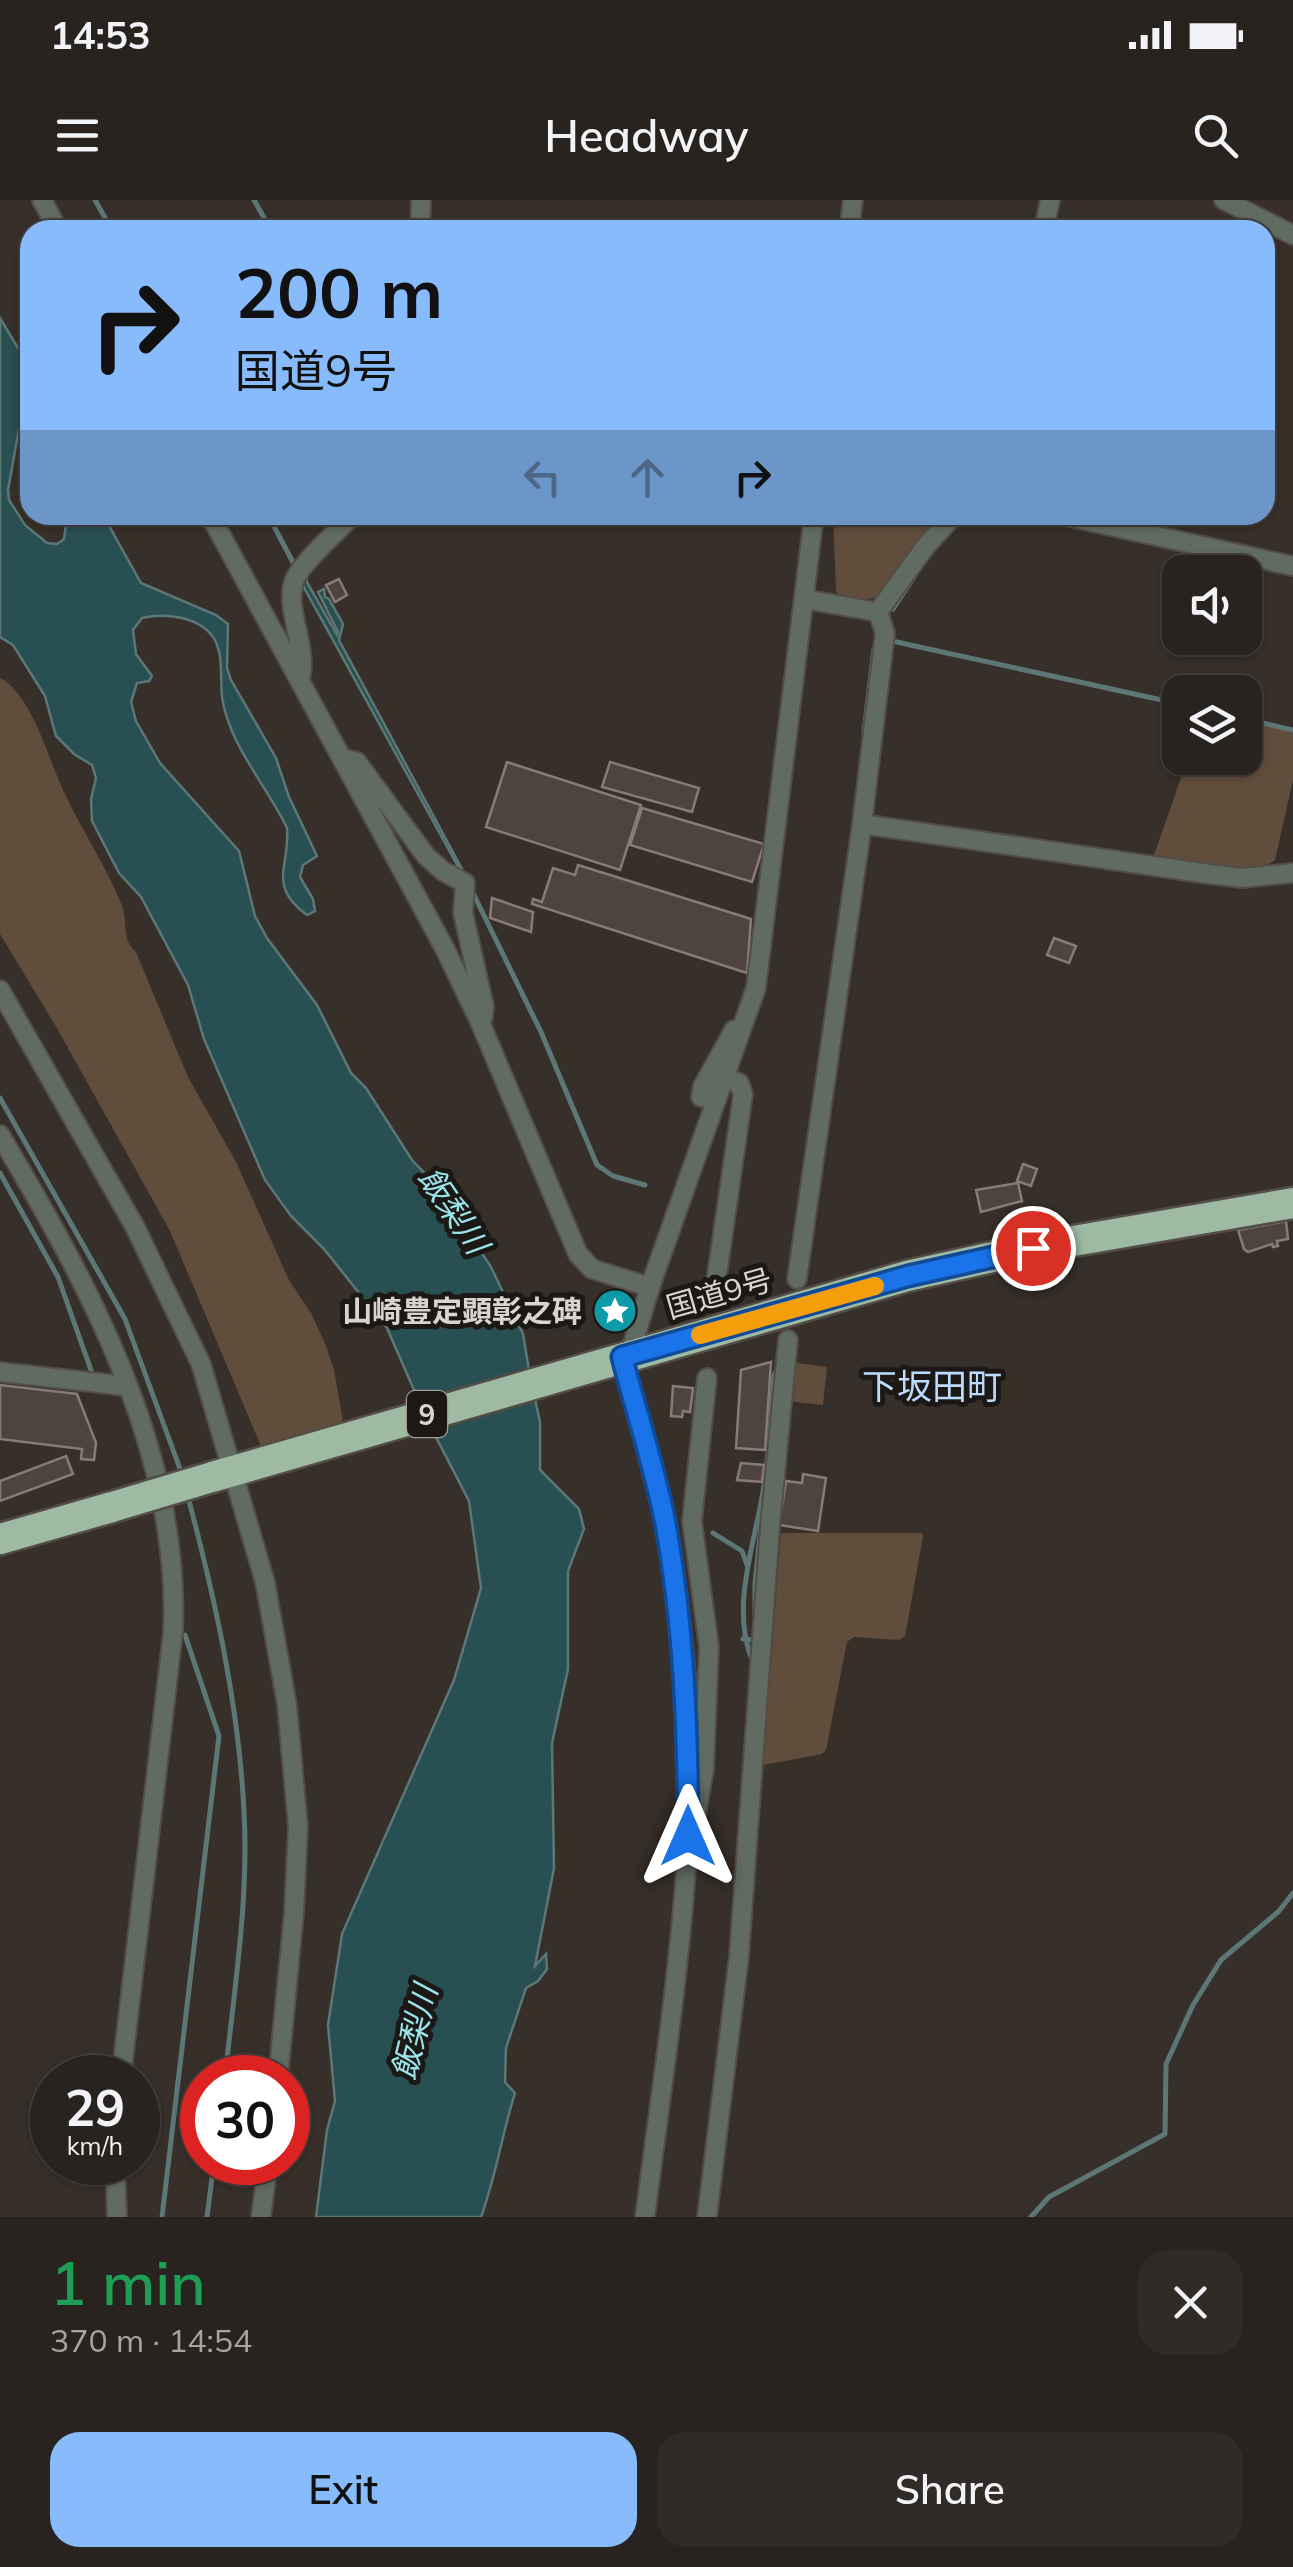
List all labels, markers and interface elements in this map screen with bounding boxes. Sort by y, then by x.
text: 14:53 [50,11,151,59]
text: Headway [544,107,749,163]
icon: menu [50,108,105,163]
icon: search [1188,108,1243,163]
text: 200 m [235,248,443,336]
icon: right [70,260,200,390]
text: 国道9号 [235,342,397,398]
icon: left [515,450,570,505]
icon: ahead [620,450,675,505]
icon: right [725,450,780,505]
map controls [1162,555,1262,775]
button: sound [1162,555,1262,655]
button: layers [1162,675,1262,775]
water label: 飯梨川 [411,1159,499,1263]
pin [991,1206,1076,1291]
icon: arrive [1006,1221,1061,1276]
street label: 国道9号 [662,1260,776,1326]
place icon: 山崎豊定顕彰之碑 [592,1288,638,1334]
place label: 山崎豊定顕彰之碑 [342,1292,582,1330]
district label: 下坂田町 [862,1364,1002,1408]
road number: 9 [407,1391,447,1437]
position arrow [636,1784,740,1888]
water label: 飯梨川 [383,1978,446,2083]
speed limit sign: 30 [180,2055,310,2185]
text: 29 [65,2076,125,2139]
text: km/h [67,2130,123,2161]
text: 1 min [50,2245,206,2320]
button: close [1138,2250,1243,2355]
text: 370 m · 14:54 [50,2320,252,2360]
button: Exit [50,2432,637,2547]
button: Share [657,2432,1243,2547]

